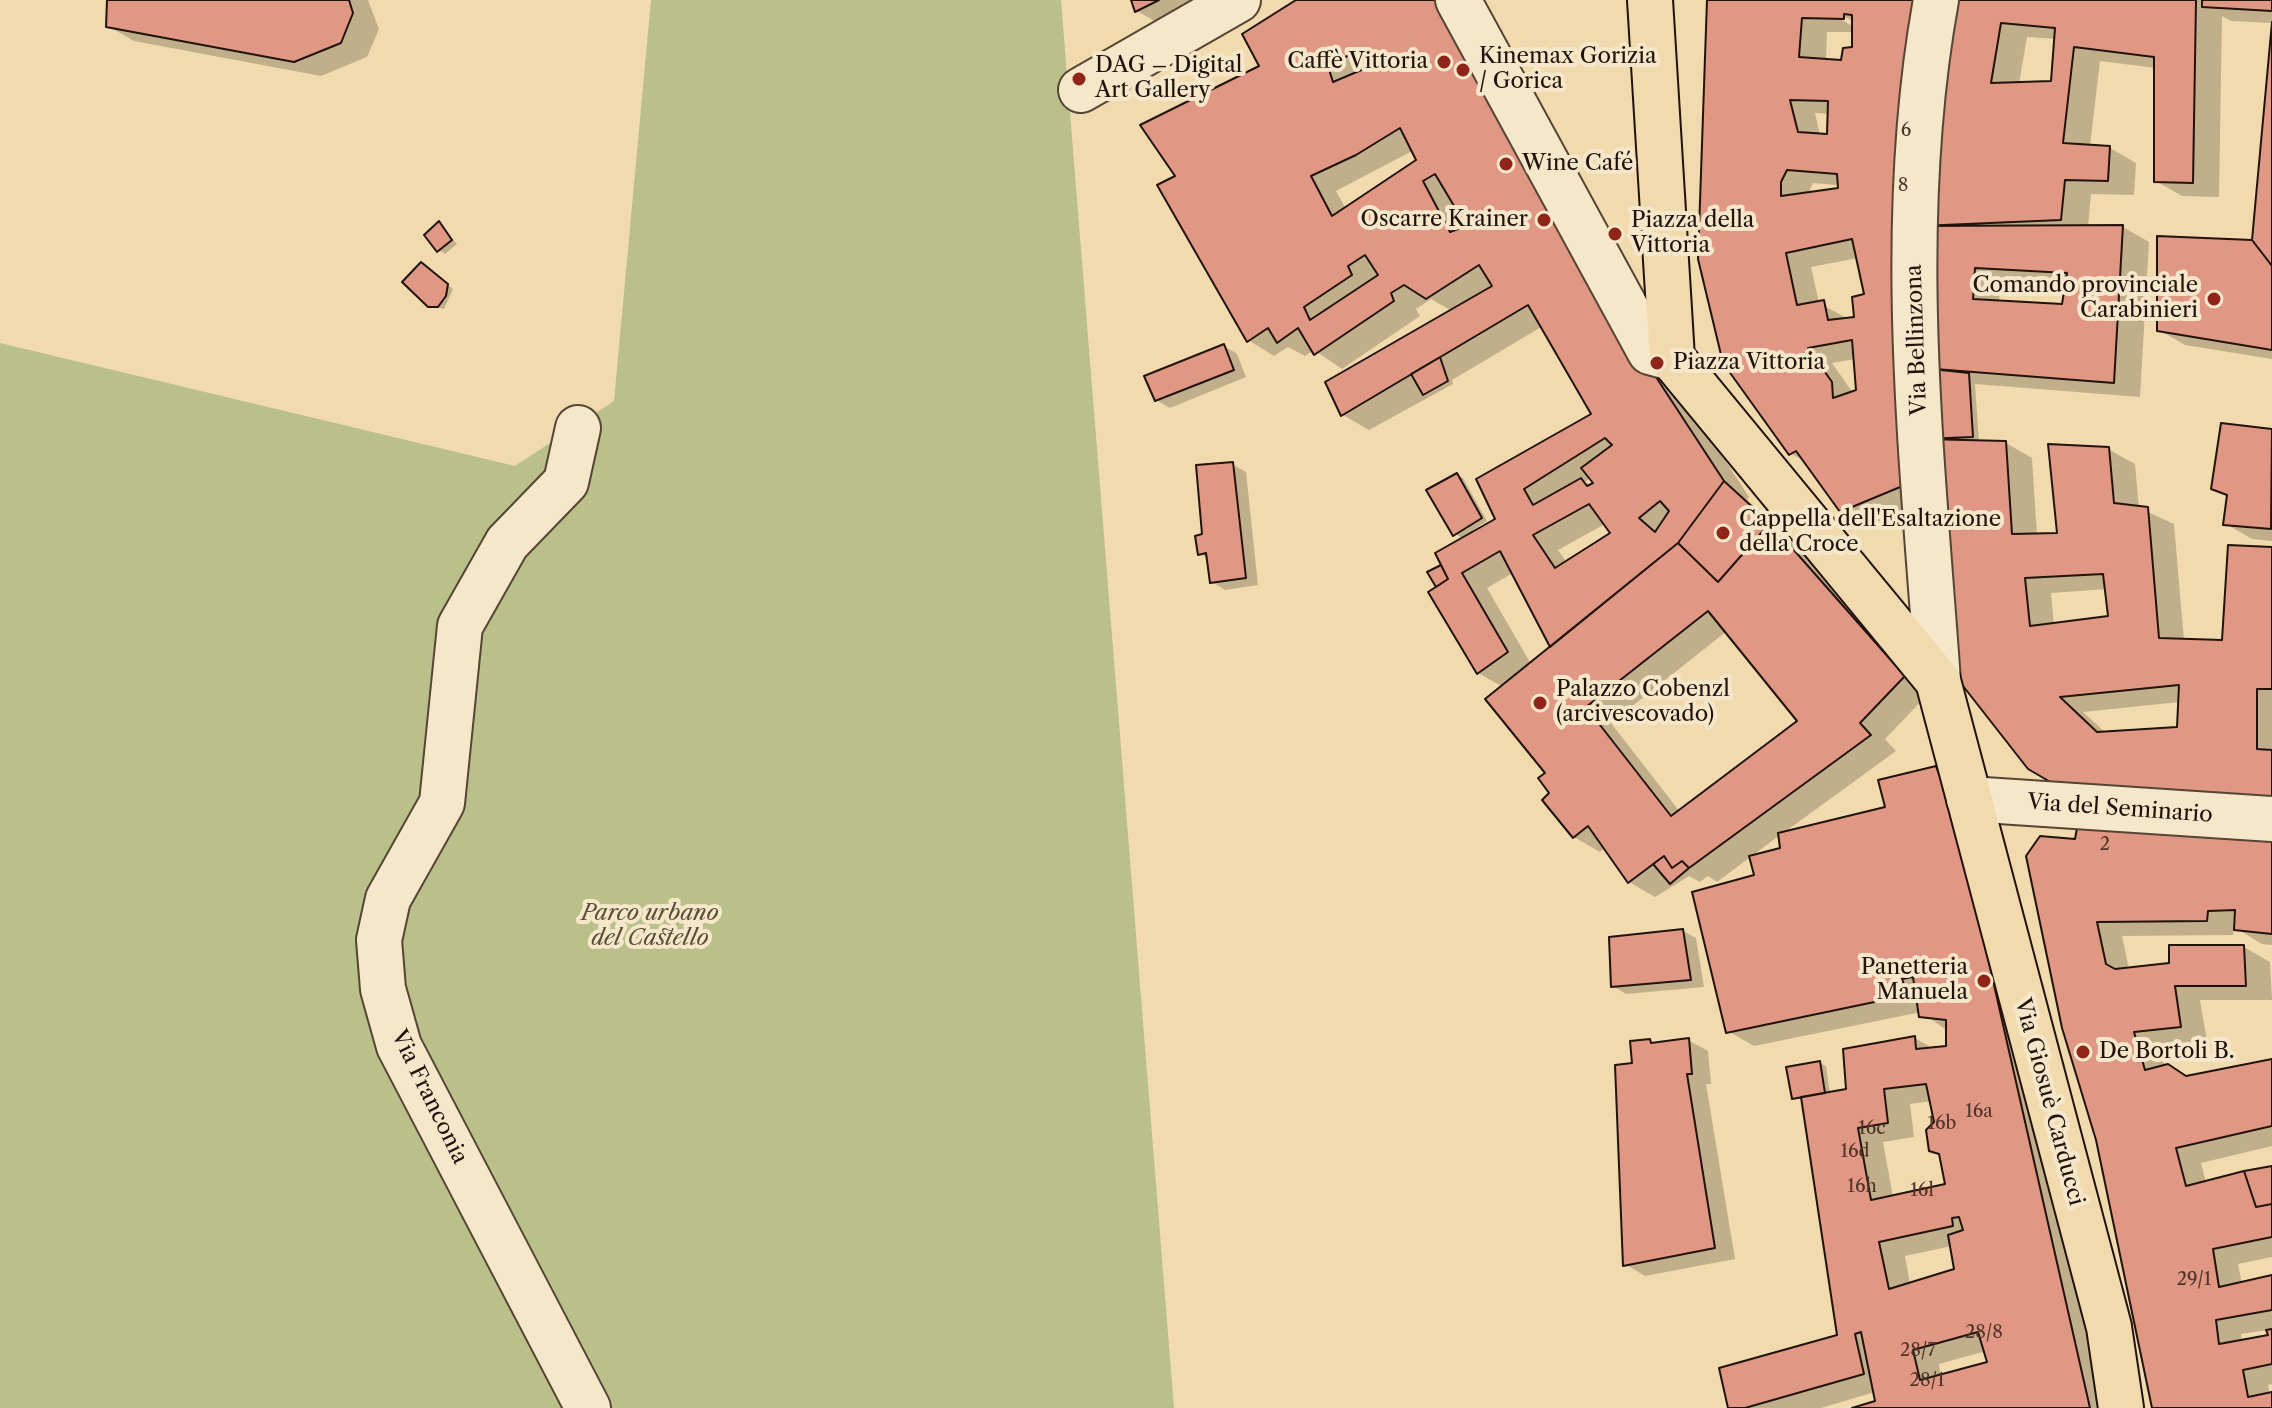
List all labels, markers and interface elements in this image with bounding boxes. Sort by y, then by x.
place label: Kinemax Gorizia / Gorica [1479,44,1656,96]
place label: Caffè Vittoria [1287,49,1428,75]
place label: DAG – Digital Art Gallery [1095,53,1242,104]
marker: Caffè Vittoria [1435,53,1453,71]
marker: Kinemax Gorizia / Gorica [1454,61,1472,79]
marker: DAG – Digital Art Gallery [1070,70,1088,88]
house number: 6 [1901,120,1911,142]
place label: Wine Café [1522,151,1633,177]
marker: Wine Café [1497,155,1515,173]
house number: 8 [1898,175,1908,197]
place label: Oscarre Krainer [1361,207,1528,233]
place label: Piazza della Vittoria [1631,208,1754,260]
marker: Oscarre Krainer [1535,211,1553,229]
marker: Piazza della Vittoria [1606,225,1624,243]
street label: Via Bellinzona [1901,264,1933,416]
place label: Comando provinciale Carabinieri [1972,273,2198,324]
marker: Comando provinciale Carabinieri [2205,290,2223,308]
place label: Piazza Vittoria [1673,350,1825,376]
marker: Piazza Vittoria [1648,354,1666,372]
place label: Cappella dell'Esaltazione della Croce [1739,507,2001,558]
marker: Cappella dell'Esaltazione della Croce [1714,524,1732,542]
place label: Palazzo Cobenzl (arcivescovado) [1556,677,1730,728]
marker: Palazzo Cobenzl (arcivescovado) [1531,694,1549,712]
street label: Via del Seminario [2026,789,2214,829]
house number: 2 [2100,834,2110,856]
park label: Parco urbano del Castello [581,901,719,952]
place label: Panetteria Manuela [1861,955,1968,1006]
marker: Panetteria Manuela [1975,972,1993,990]
street label: Via Giosuè Carducci [2009,995,2089,1209]
street label: Via Franconia [385,1026,473,1168]
place label: De Bortoli B. [2099,1039,2235,1065]
marker: De Bortoli B. [2074,1043,2092,1061]
house number: 16a [1965,1101,1993,1123]
house number: 16b [1928,1113,1956,1135]
house number: 16c [1858,1118,1886,1140]
house number: 16d [1840,1141,1870,1163]
house number: 16h [1847,1176,1877,1198]
house number: 16l [1910,1180,1934,1202]
house number: 29/1 [2177,1269,2211,1291]
house number: 28/8 [1965,1322,2003,1344]
house number: 28/7 [1900,1340,1936,1362]
house number: 28/1 [1910,1370,1944,1392]

